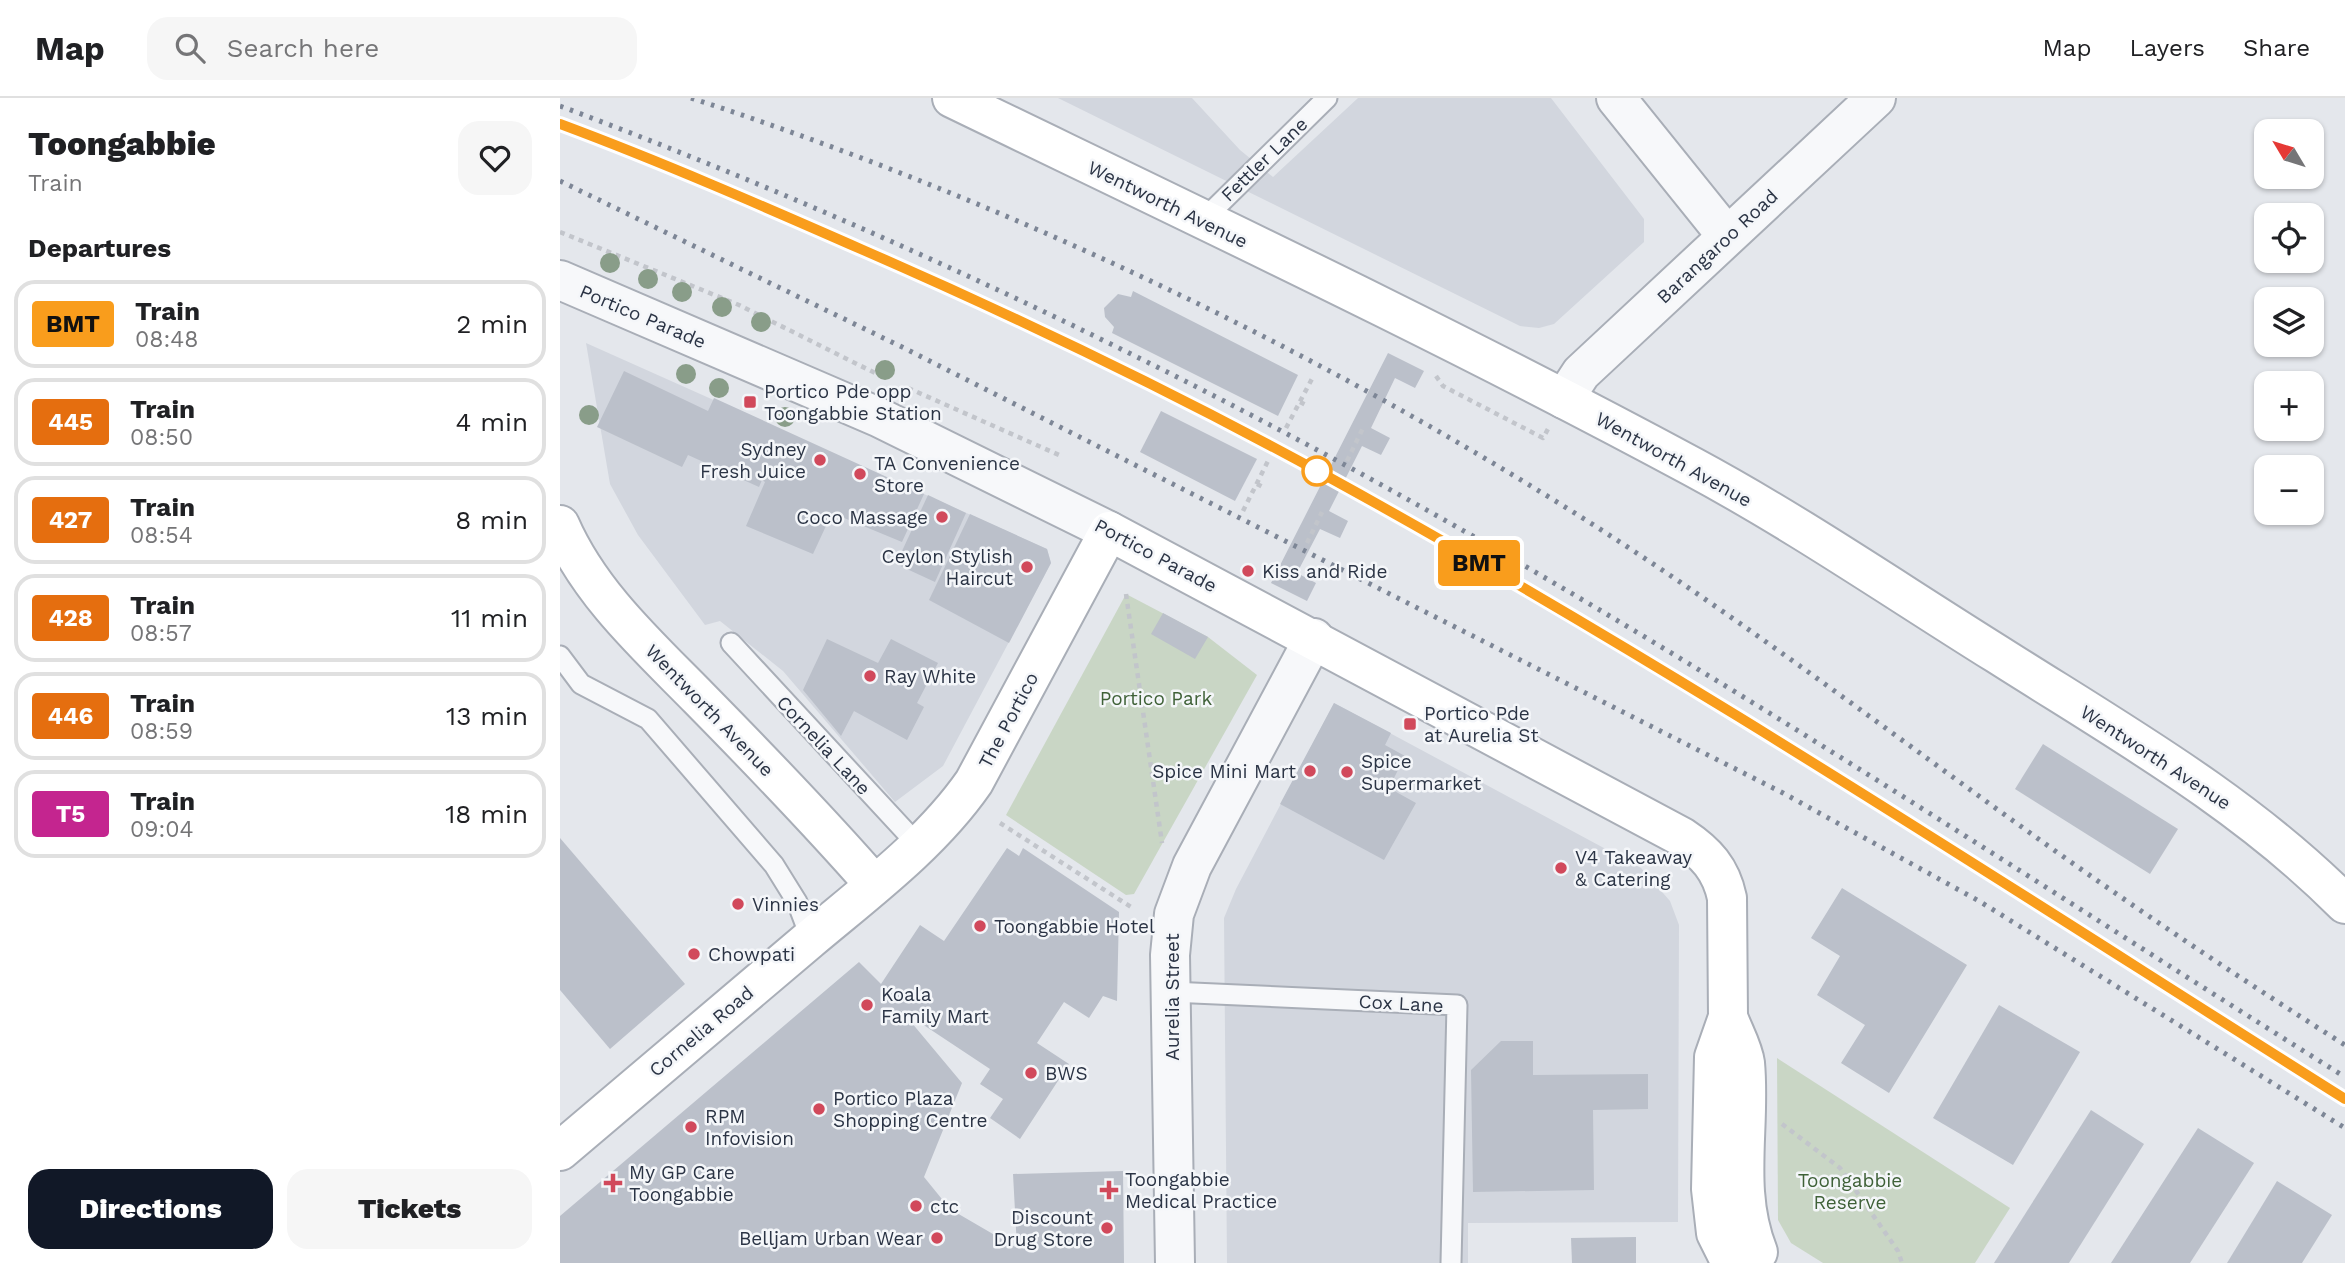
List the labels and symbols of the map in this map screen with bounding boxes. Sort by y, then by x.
street label: Fettler Lane [1216,112,1312,206]
north arrow [2254,119,2324,189]
street label: Wentworth Avenue [1084,156,1251,253]
street label: Barangaroo Road [1652,184,1783,308]
street label: Portico Parade [576,280,709,353]
place label: Portico Pde opp Toongabbie Station [764,380,942,425]
marker: Portico Pde opp Toongabbie Station [742,394,758,410]
street label: Wentworth Avenue [1592,407,1756,512]
place label: Sydney Fresh Juice [700,438,806,483]
marker: Sydney Fresh Juice [812,452,828,468]
place label: TA Convenience Store [874,452,1020,497]
unlabelled marker [1302,456,1332,486]
marker: TA Convenience Store [852,466,868,482]
place label: Coco Massage [796,506,928,529]
marker: Coco Massage [934,509,950,525]
street label: Portico Parade [1091,514,1221,597]
line badge: BMT [1439,540,1519,586]
place label: Ceylon Stylish Haircut [882,545,1013,590]
marker: Ceylon Stylish Haircut [1019,559,1035,575]
place label: Kiss and Ride [1262,560,1387,583]
marker: Kiss and Ride [1240,563,1256,579]
street label: Wentworth Avenue [641,639,779,781]
place label: Ray White [884,665,976,688]
marker: Ray White [862,668,878,684]
street label: The Portico [974,668,1043,772]
park label: Portico Park [1100,687,1212,710]
street label: Cornelia Lane [772,691,875,800]
street label: Wentworth Avenue [2076,700,2235,815]
place label: Portico Pde at Aurelia St [1424,702,1538,747]
marker: Portico Pde at Aurelia St [1402,716,1418,732]
place label: Spice Supermarket [1361,750,1481,795]
place label: Spice Mini Mart [1152,760,1296,783]
marker: Spice Mini Mart [1302,763,1318,779]
marker: Spice Supermarket [1339,764,1355,780]
place label: V4 Takeaway & Catering [1575,846,1692,891]
marker: V4 Takeaway & Catering [1553,860,1569,876]
place label: Vinnies [752,893,819,916]
marker: Vinnies [730,896,746,912]
place label: Toongabbie Hotel [994,915,1155,938]
marker: Toongabbie Hotel [972,918,988,934]
street label: Aurelia Street [1161,933,1184,1061]
place label: Chowpati [708,943,795,966]
marker: Chowpati [686,946,702,962]
street label: Cornelia Road [645,981,758,1082]
place label: Koala Family Mart [881,983,989,1028]
street label: Cox Lane [1358,990,1444,1017]
marker: Koala Family Mart [859,997,875,1013]
place label: BWS [1045,1062,1088,1085]
marker: BWS [1023,1065,1039,1081]
place label: Portico Plaza Shopping Centre [833,1087,988,1132]
marker: Portico Plaza Shopping Centre [811,1101,827,1117]
place label: RPM Infovision [705,1105,794,1150]
marker: RPM Infovision [683,1119,699,1135]
place label: My GP Care Toongabbie [629,1161,735,1206]
place label: Toongabbie Medical Practice [1125,1168,1277,1213]
park label: Toongabbie Reserve [1798,1169,1902,1214]
marker: My GP Care Toongabbie [603,1173,623,1193]
marker: Toongabbie Medical Practice [1099,1180,1119,1200]
place label: ctc [930,1195,959,1218]
marker: ctc [908,1198,924,1214]
place label: Discount Drug Store [993,1206,1093,1251]
marker: Discount Drug Store [1099,1220,1115,1236]
place label: Belljam Urban Wear [739,1227,923,1250]
marker: Belljam Urban Wear [929,1230,945,1246]

